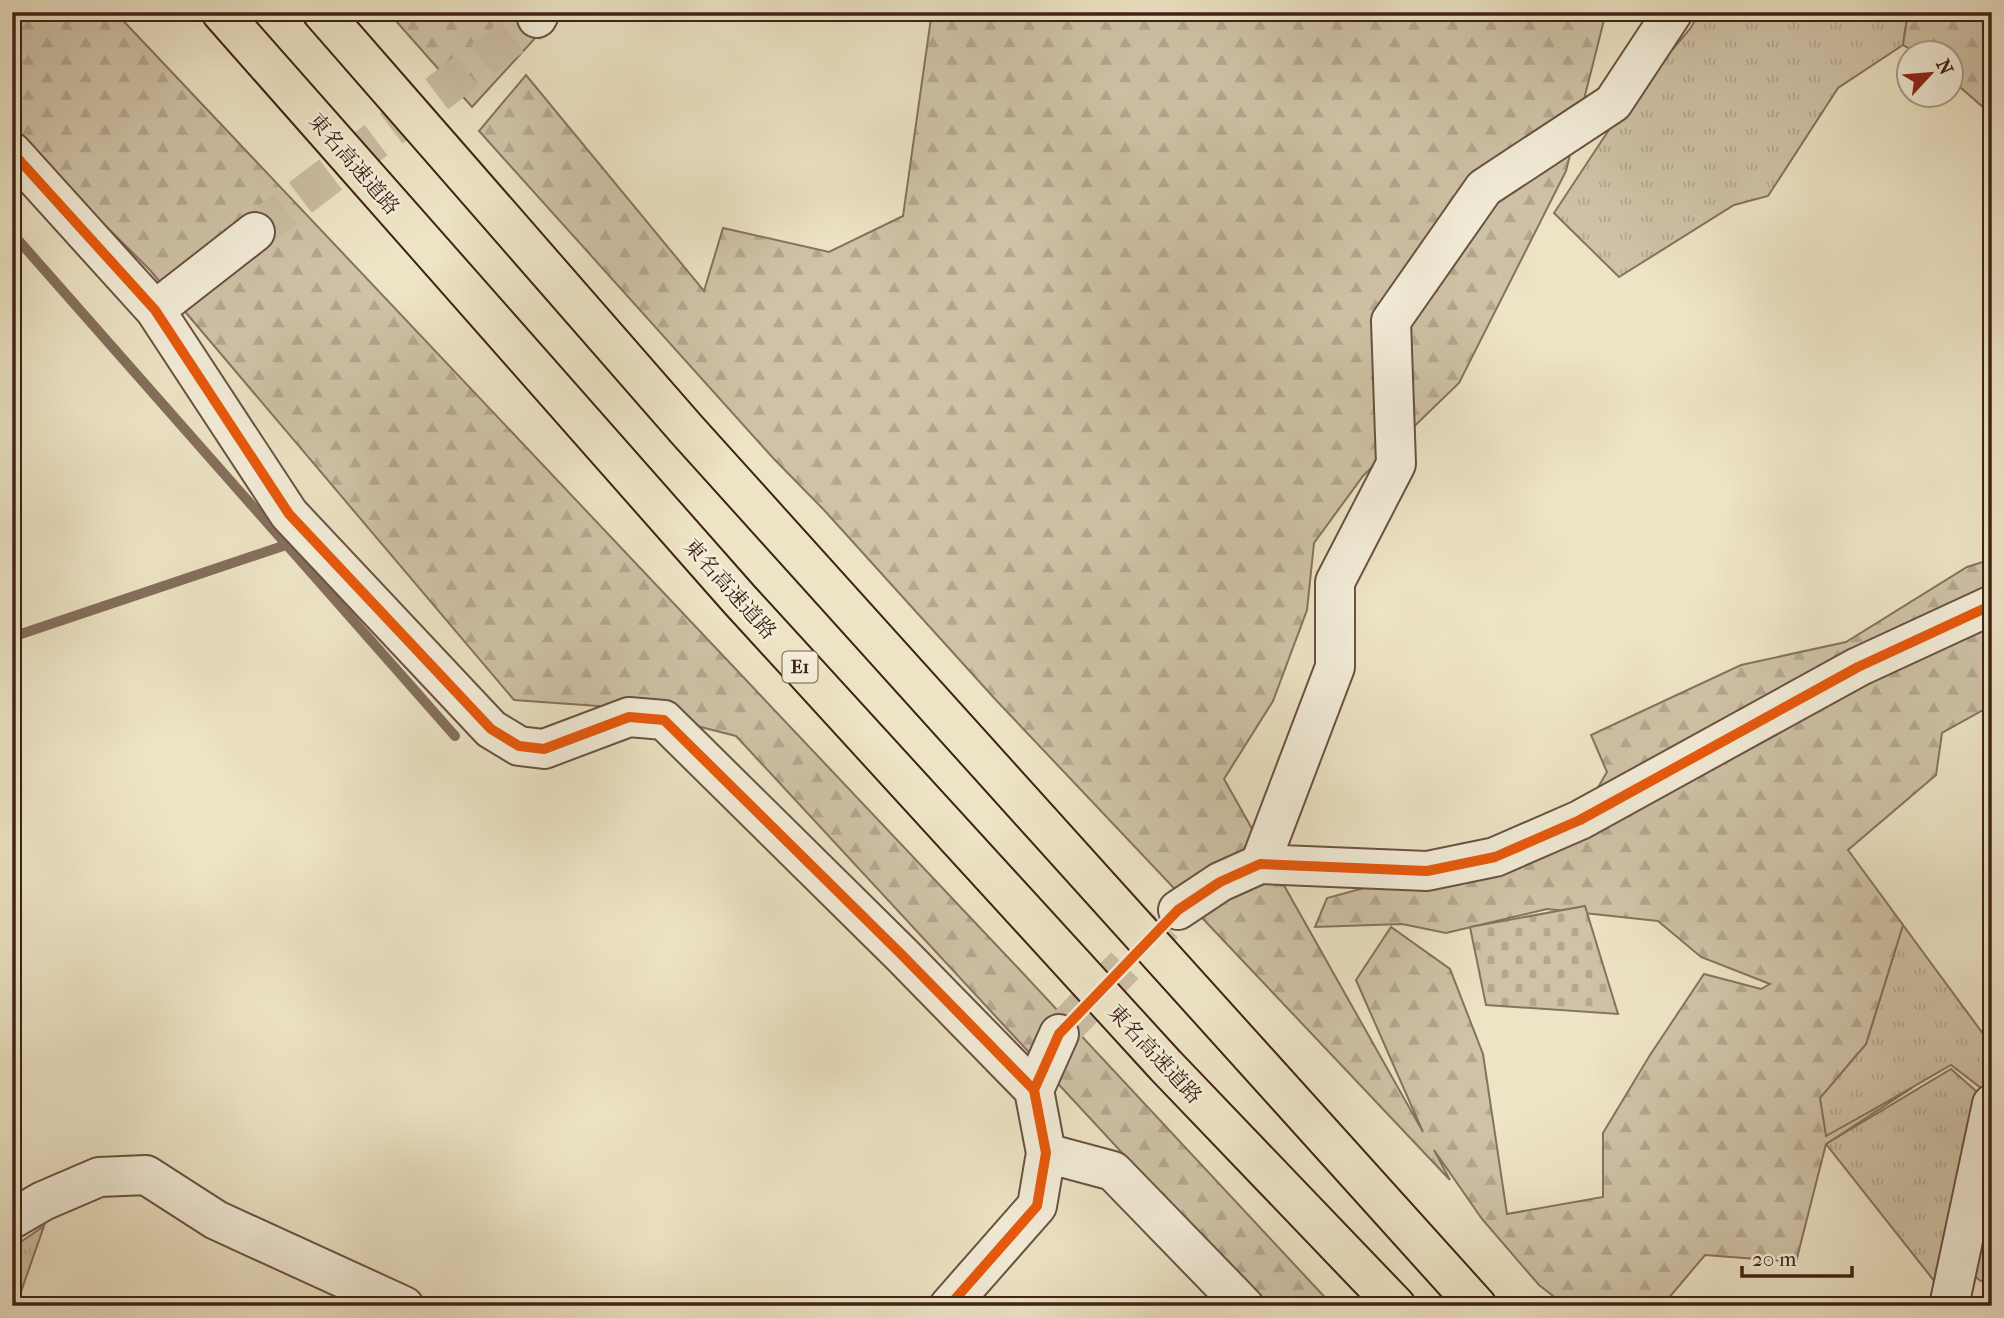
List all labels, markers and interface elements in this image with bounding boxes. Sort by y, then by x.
north arrow [1896,38,1966,108]
text: N [1931,56,1958,79]
street label: 東名高速道路 [304,109,404,219]
street label: 東名高速道路 [679,534,781,644]
road number: E1 [782,652,818,682]
street label: 東名高速道路 [1103,1000,1207,1108]
scale bar [1742,1234,1852,1278]
text: 20 m [1752,1247,1797,1271]

